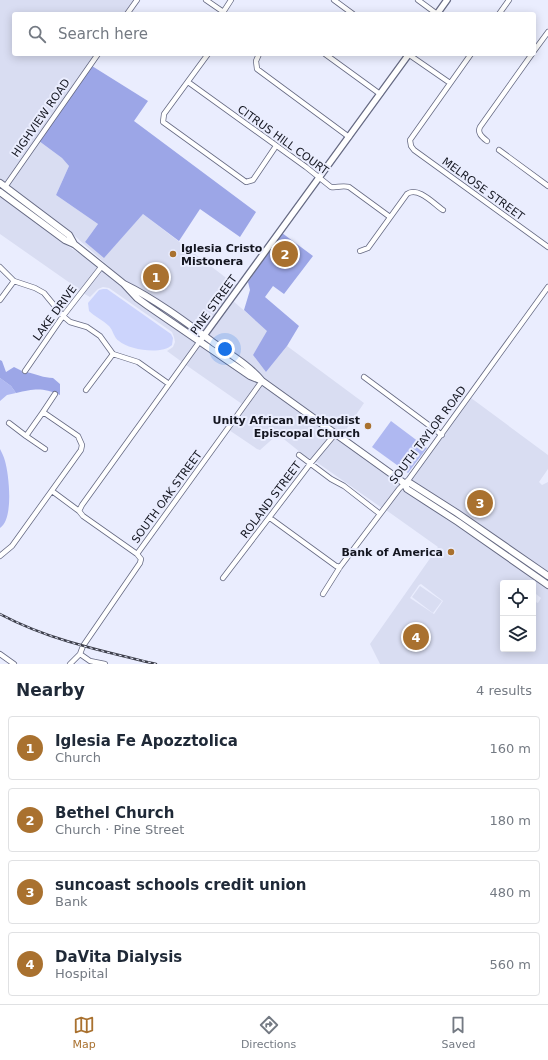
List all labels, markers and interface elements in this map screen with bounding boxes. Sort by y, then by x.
search box [12,12,536,56]
icon: search [26,23,48,45]
text: Search here [58,25,148,43]
street label: HIGHVIEW ROAD [9,76,73,160]
street label: CITRUS HILL COURT [235,103,331,177]
street label: MELROSE STREET [439,155,527,223]
pin: 2 [272,239,298,269]
place label: Iglesia Cristo Mistonera [181,242,263,268]
marker: Iglesia Cristo Mistonera [168,249,178,259]
pin: 1 [143,262,169,292]
street label: PINE STREET [188,272,240,337]
street label: LAKE DRIVE [31,283,80,343]
your location [215,339,235,359]
street label: SOUTH TAYLOR ROAD [387,384,469,486]
place label: Unity African Methodist Episcopal Church [213,414,360,440]
marker: Unity African Methodist Episcopal Church [363,421,373,431]
street label: SOUTH OAK STREET [129,448,205,546]
street label: ROLAND STREET [238,459,304,541]
pin: 3 [467,488,493,518]
place label: Bank of America [341,546,443,559]
marker: Bank of America [446,547,456,557]
map controls [500,580,536,652]
button: locate [500,580,536,616]
button: layers [500,616,536,652]
pin: 4 [403,622,429,652]
text: Nearby [16,680,85,700]
text: 4 results [476,683,532,698]
text: Iglesia Fe Apozztolica [55,732,238,750]
text: 1 [25,741,35,756]
text: 160 m [489,741,531,756]
text: Church [55,750,101,765]
text: Bethel Church [55,804,174,822]
text: 2 [25,813,35,828]
text: 180 m [489,813,531,828]
text: Church · Pine Street [55,822,184,837]
text: suncoast schools credit union [55,876,307,894]
text: 3 [25,885,35,900]
text: 480 m [489,885,531,900]
text: Bank [55,894,88,909]
text: DaVita Dialysis [55,948,182,966]
text: 4 [25,957,35,972]
text: 560 m [489,957,531,972]
text: Hospital [55,966,108,981]
tab: Map [73,1014,96,1051]
tab: Directions [241,1014,296,1051]
tab: Saved [441,1014,475,1051]

